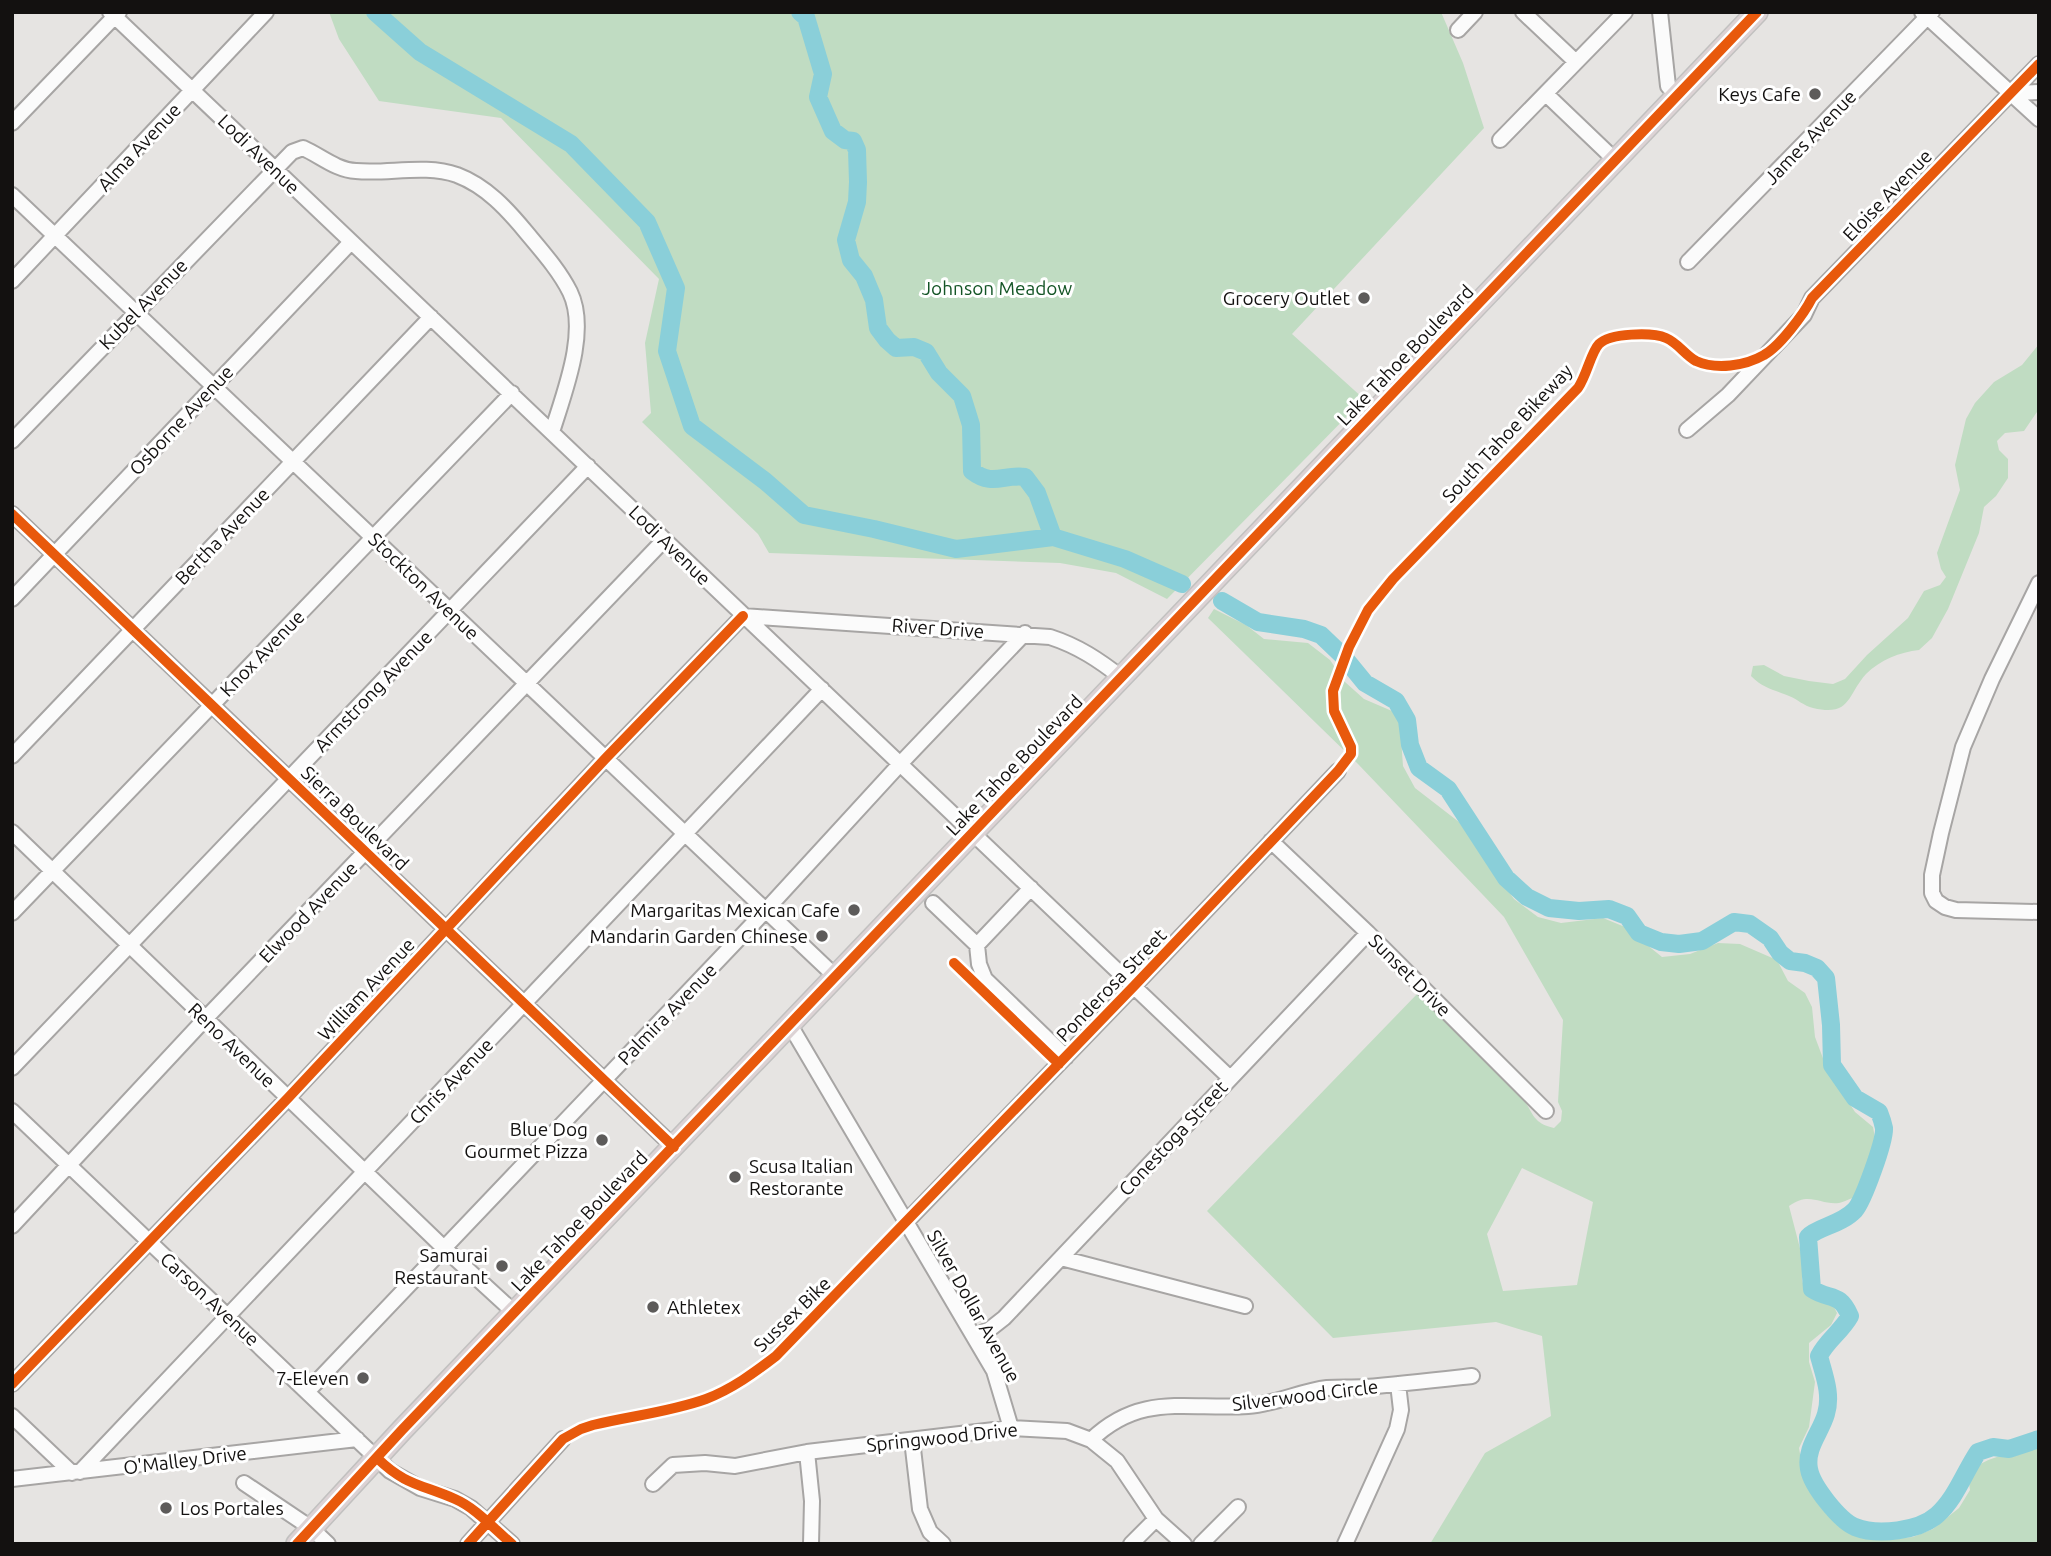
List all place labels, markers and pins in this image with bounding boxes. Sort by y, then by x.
place label: Keys Cafe [1718,83,1801,105]
marker: Keys Cafe [1807,86,1823,102]
place label: Grocery Outlet [1223,287,1351,309]
marker: Grocery Outlet [1356,290,1372,306]
place label: Margaritas Mexican Cafe [630,899,840,921]
marker: Margaritas Mexican Cafe [846,902,862,918]
place label: Mandarin Garden Chinese [589,925,808,947]
marker: Mandarin Garden Chinese [814,928,830,944]
place label: Blue Dog Gourmet Pizza [464,1118,588,1162]
marker: Blue Dog Gourmet Pizza [594,1132,610,1148]
place label: Scusa Italian Restorante [749,1155,853,1199]
marker: Scusa Italian Restorante [727,1169,743,1185]
place label: Samurai Restaurant [394,1244,489,1288]
marker: Samurai Restaurant [494,1258,510,1274]
place label: Athletex [667,1296,741,1318]
marker: Athletex [645,1299,661,1315]
place label: 7-Eleven [276,1367,349,1389]
marker: 7-Eleven [355,1370,371,1386]
place label: Los Portales [180,1497,284,1519]
marker: Los Portales [158,1500,174,1516]

